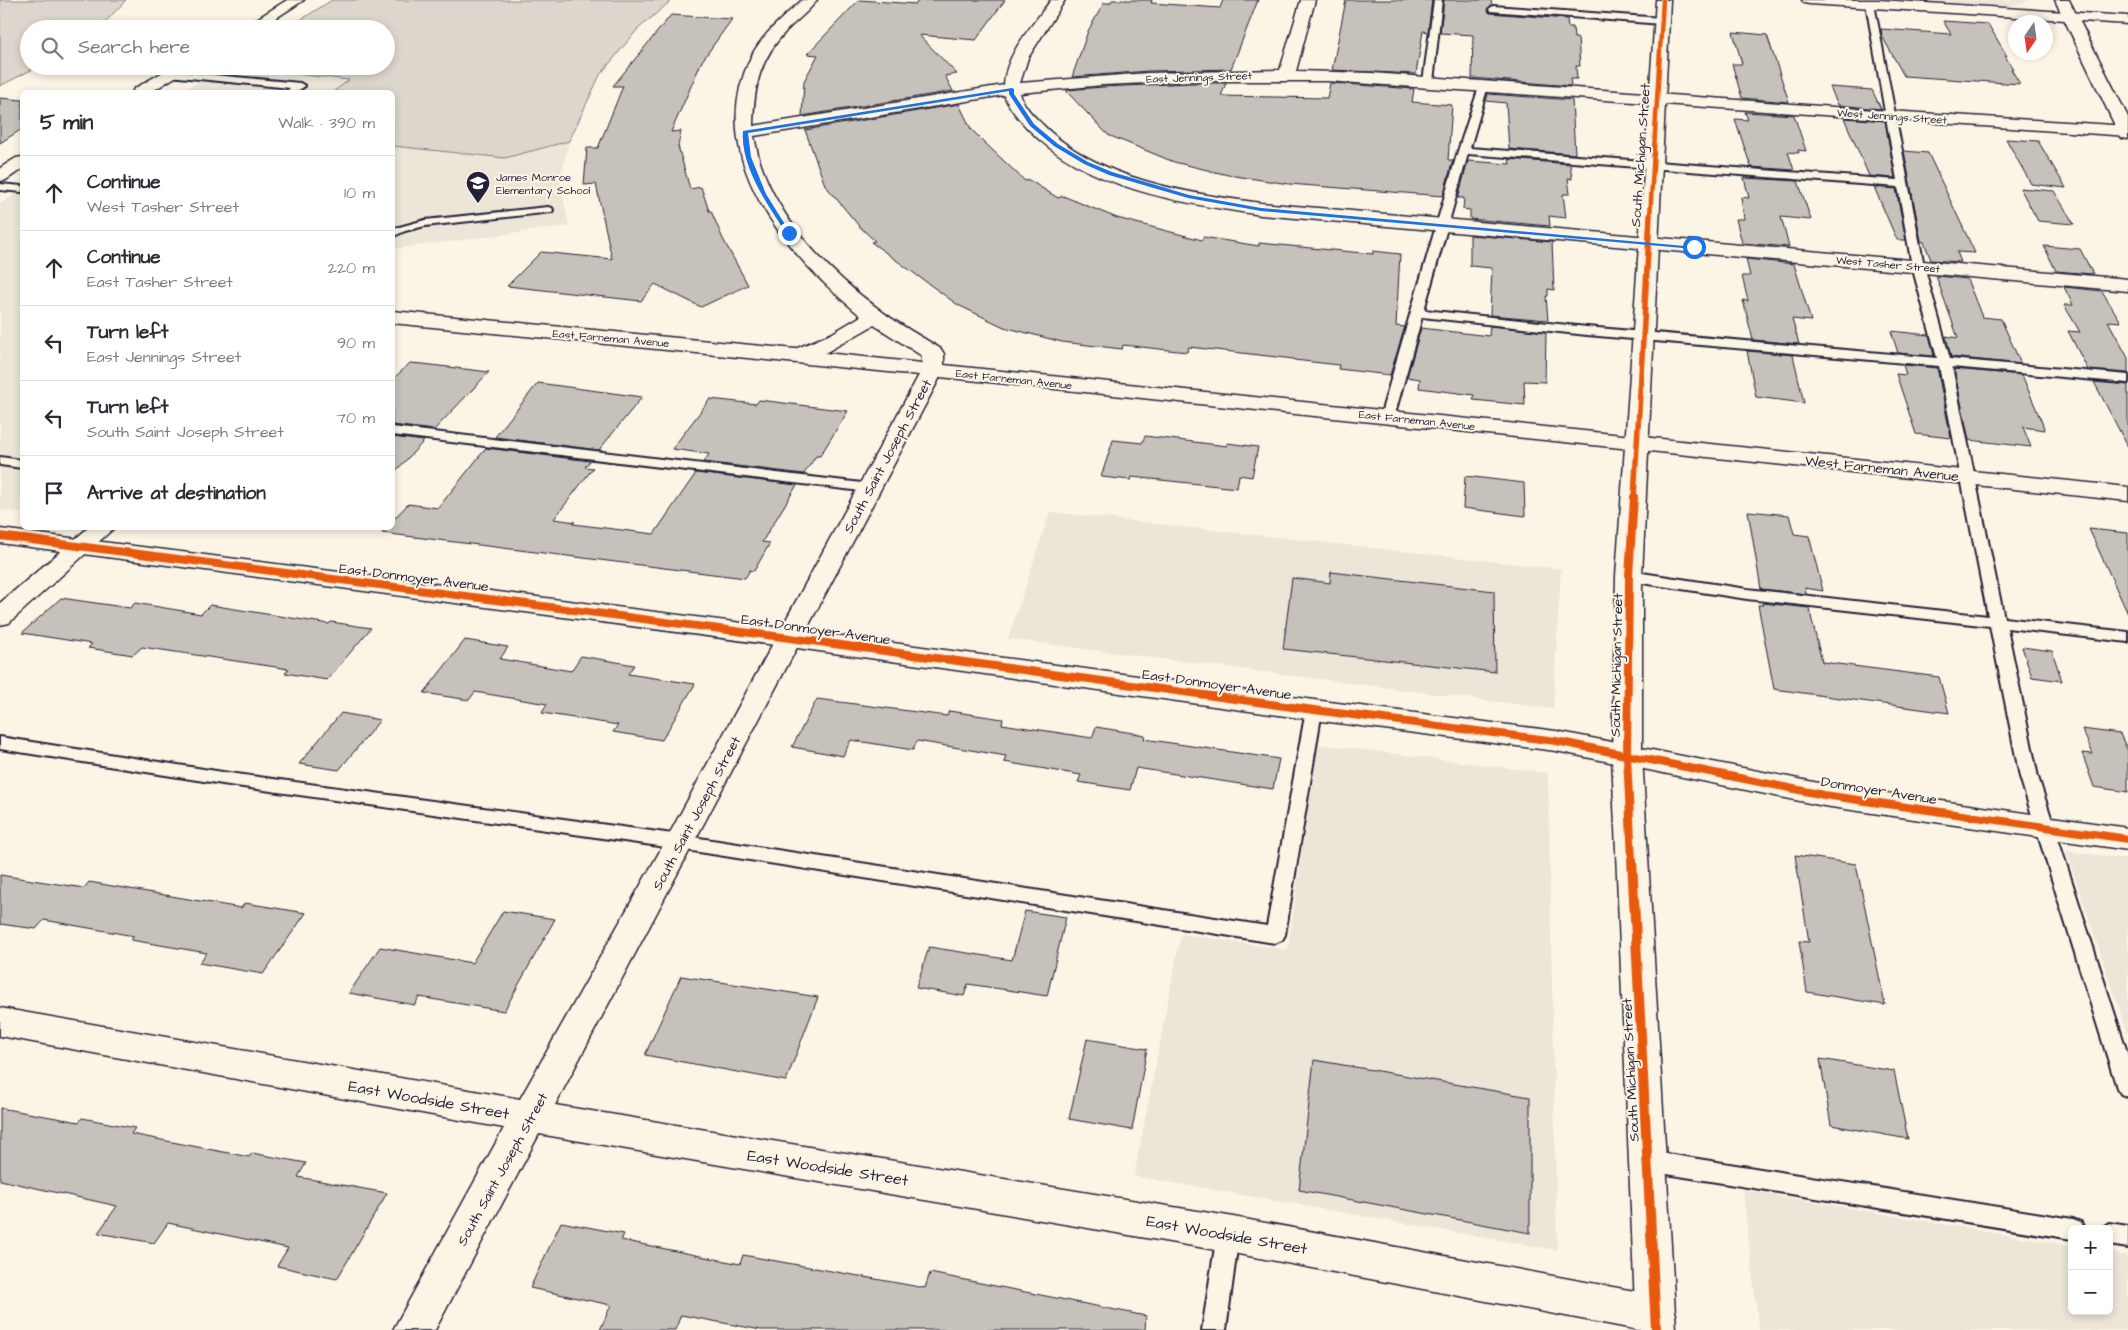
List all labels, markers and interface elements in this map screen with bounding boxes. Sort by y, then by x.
north arrow [2008,15,2053,60]
search box [20,20,395,75]
icon: search [38,34,66,62]
text: Search here [78,34,190,61]
street label: East Jennings Street [1146,68,1253,88]
street label: South Michigan Street [1626,82,1656,228]
street label: West Jennings Street [1836,105,1948,129]
text: 5 min [40,108,93,137]
text: Walk · 390 m [278,112,375,134]
text: Continue [87,169,161,196]
school or university icon: James Monroe Elementary School [465,170,491,204]
place label: James Monroe Elementary School [496,170,591,199]
icon: ahead [40,179,68,207]
text: 10 m [344,182,375,204]
text: West Tasher Street [87,196,239,218]
route end [778,222,801,245]
route start [1683,236,1706,259]
text: Continue [87,244,161,271]
street label: West Tasher Street [1835,252,1941,277]
icon: ahead [40,254,68,282]
text: 220 m [328,257,375,279]
text: East Tasher Street [87,271,233,293]
text: Turn left [87,319,168,346]
street label: East Farneman Avenue [552,326,670,351]
icon: left [40,329,68,357]
text: 90 m [337,332,375,354]
text: East Jennings Street [87,346,241,368]
street label: East Farneman Avenue [955,366,1073,393]
street label: South Saint Joseph Street [839,376,937,537]
text: Turn left [87,394,168,421]
icon: left [40,404,68,432]
text: 70 m [336,407,375,429]
street label: East Farneman Avenue [1358,407,1476,434]
text: South Saint Joseph Street [87,421,284,443]
street label: West Farneman Avenue [1804,451,1960,487]
icon: arrive [40,479,68,507]
text: Arrive at destination [87,480,266,507]
street label: East Donmoyer Avenue [338,559,490,597]
street label: South Michigan Street [1606,593,1628,737]
street label: East Donmoyer Avenue [740,610,892,650]
street label: East Donmoyer Avenue [1141,665,1293,705]
street label: South Saint Joseph Street [648,733,746,894]
street label: Donmoyer Avenue [1820,772,1939,810]
street label: South Michigan Street [1617,997,1645,1142]
street label: East Woodside Street [347,1075,511,1125]
street label: South Saint Joseph Street [452,1089,553,1250]
street label: East Woodside Street [746,1144,911,1192]
street label: East Woodside Street [1145,1210,1309,1260]
map controls [2068,1225,2113,1315]
button: + [2068,1225,2113,1270]
button: − [2068,1270,2113,1315]

